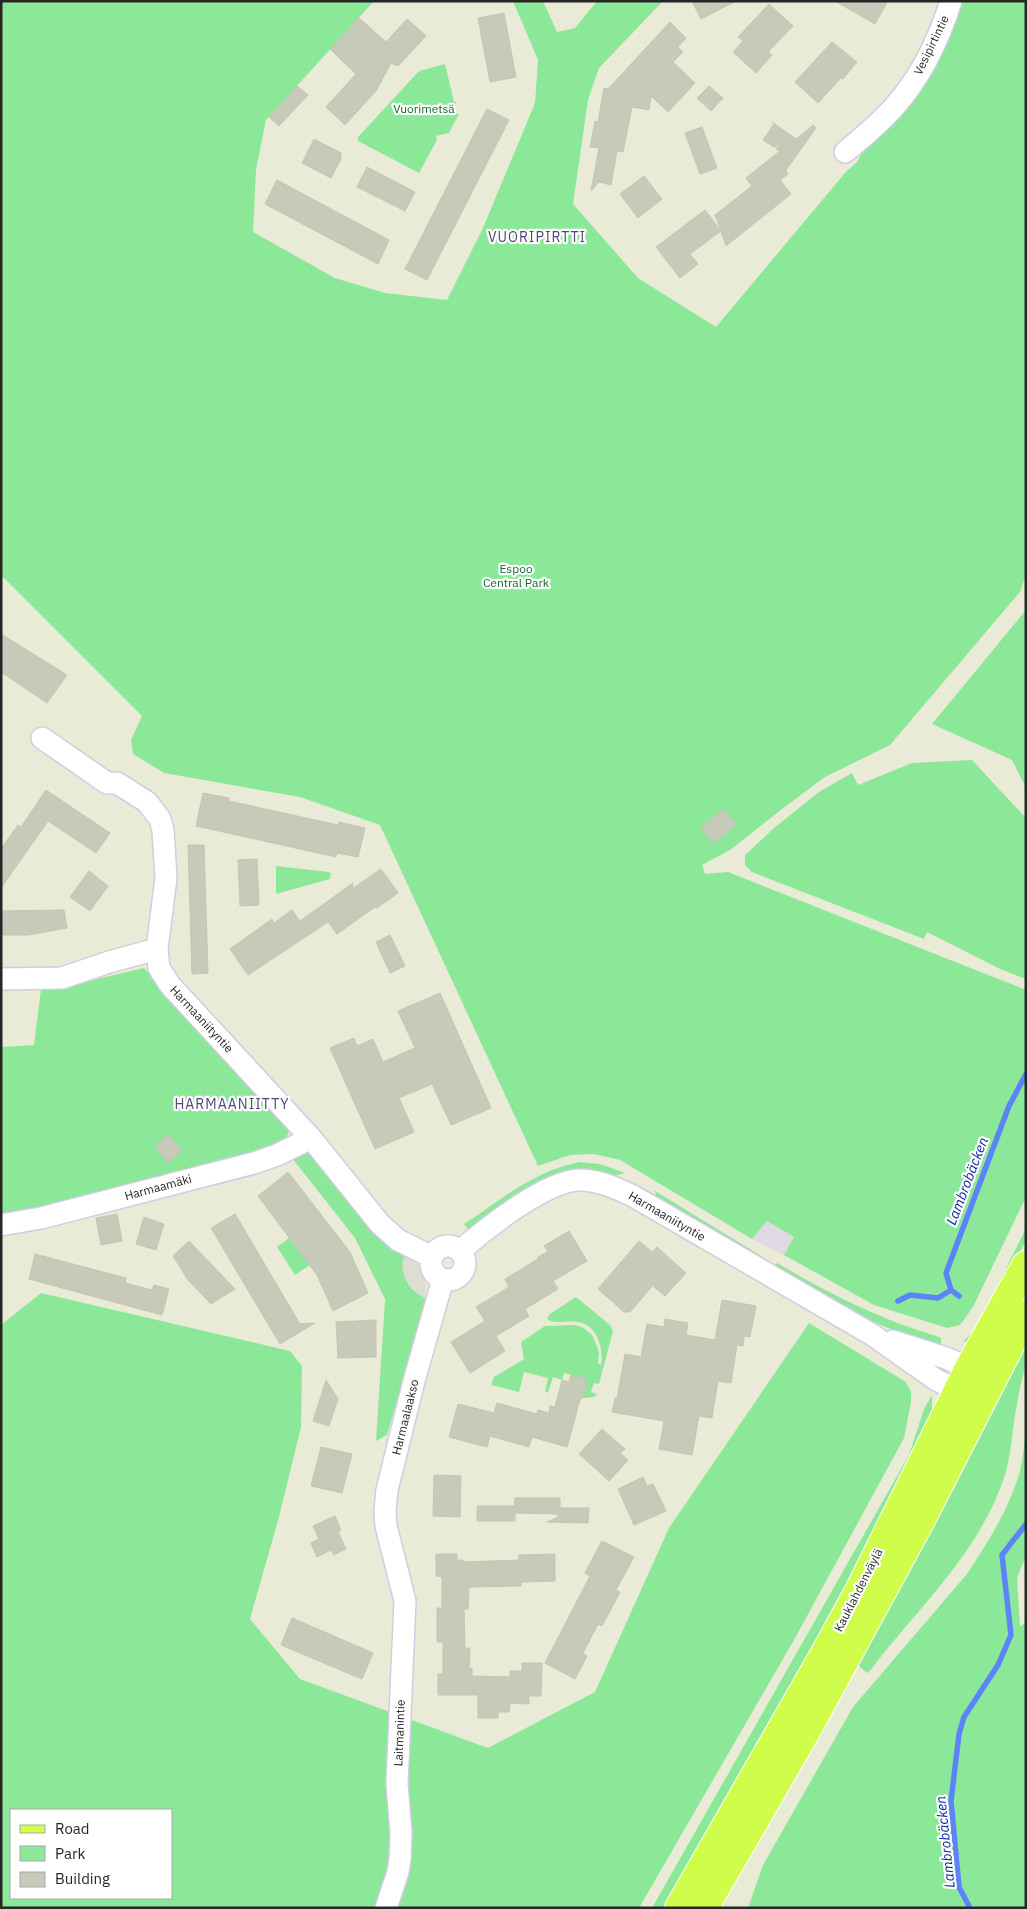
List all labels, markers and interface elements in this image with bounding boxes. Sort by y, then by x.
street label: Vesipirtintie [910,12,952,77]
park label: Vuorimetsä [393,101,455,116]
district label: VUORIPIRTTI [488,228,586,246]
park label: Espoo Central Park [483,561,550,590]
street label: Harmaaniityntie [167,982,237,1056]
district label: HARMAANIITTY [174,1095,290,1113]
water label: Lambrobäcken [942,1135,992,1227]
street label: Harmaamäki [123,1171,193,1203]
street label: Harmaaniityntie [626,1188,708,1244]
street label: Harmaalaakso [388,1377,422,1456]
street label: Kauklahdenväylä [831,1545,886,1634]
street label: Laitmanintie [390,1699,408,1767]
water label: Lambrobäcken [931,1795,959,1889]
legend [10,1809,172,1899]
text: Road [55,1819,90,1838]
text: Park [55,1844,85,1863]
text: Building [55,1869,110,1888]

